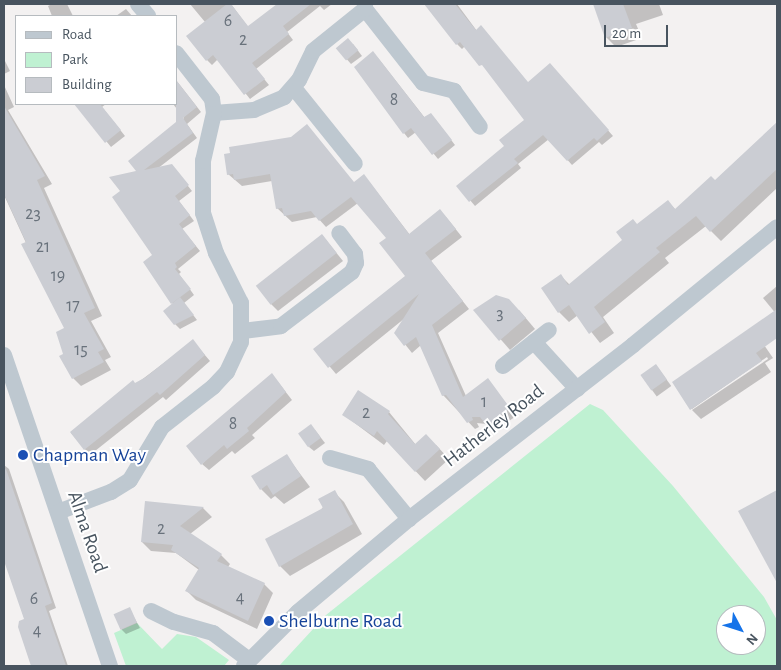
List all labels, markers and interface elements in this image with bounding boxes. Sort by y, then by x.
house number: 6 [224,10,232,32]
legend [15,15,178,105]
scale bar [606,15,670,47]
text: 20 m [612,26,641,41]
text: Road [62,27,92,42]
house number: 2 [239,29,247,51]
text: Park [62,52,88,67]
text: Building [62,77,112,92]
house number: 8 [390,89,398,111]
house number: 23 [25,203,41,225]
house number: 21 [36,236,50,258]
house number: 19 [51,265,65,287]
house number: 17 [66,295,80,317]
house number: 3 [496,303,504,325]
house number: 15 [74,339,88,361]
street label: Hatherley Road [439,379,549,473]
house number: 1 [481,391,487,413]
house number: 2 [362,402,370,424]
house number: 8 [229,413,237,435]
place label: Chapman Way [33,443,146,467]
marker: Chapman Way [17,449,29,461]
street label: Alma Road [62,488,112,576]
house number: 2 [157,518,165,540]
house number: 4 [236,587,244,609]
house number: 6 [30,588,38,610]
north arrow [716,605,766,655]
place label: Shelburne Road [279,609,402,633]
marker: Shelburne Road [263,615,275,627]
house number: 4 [33,620,41,642]
text: N [743,631,760,647]

